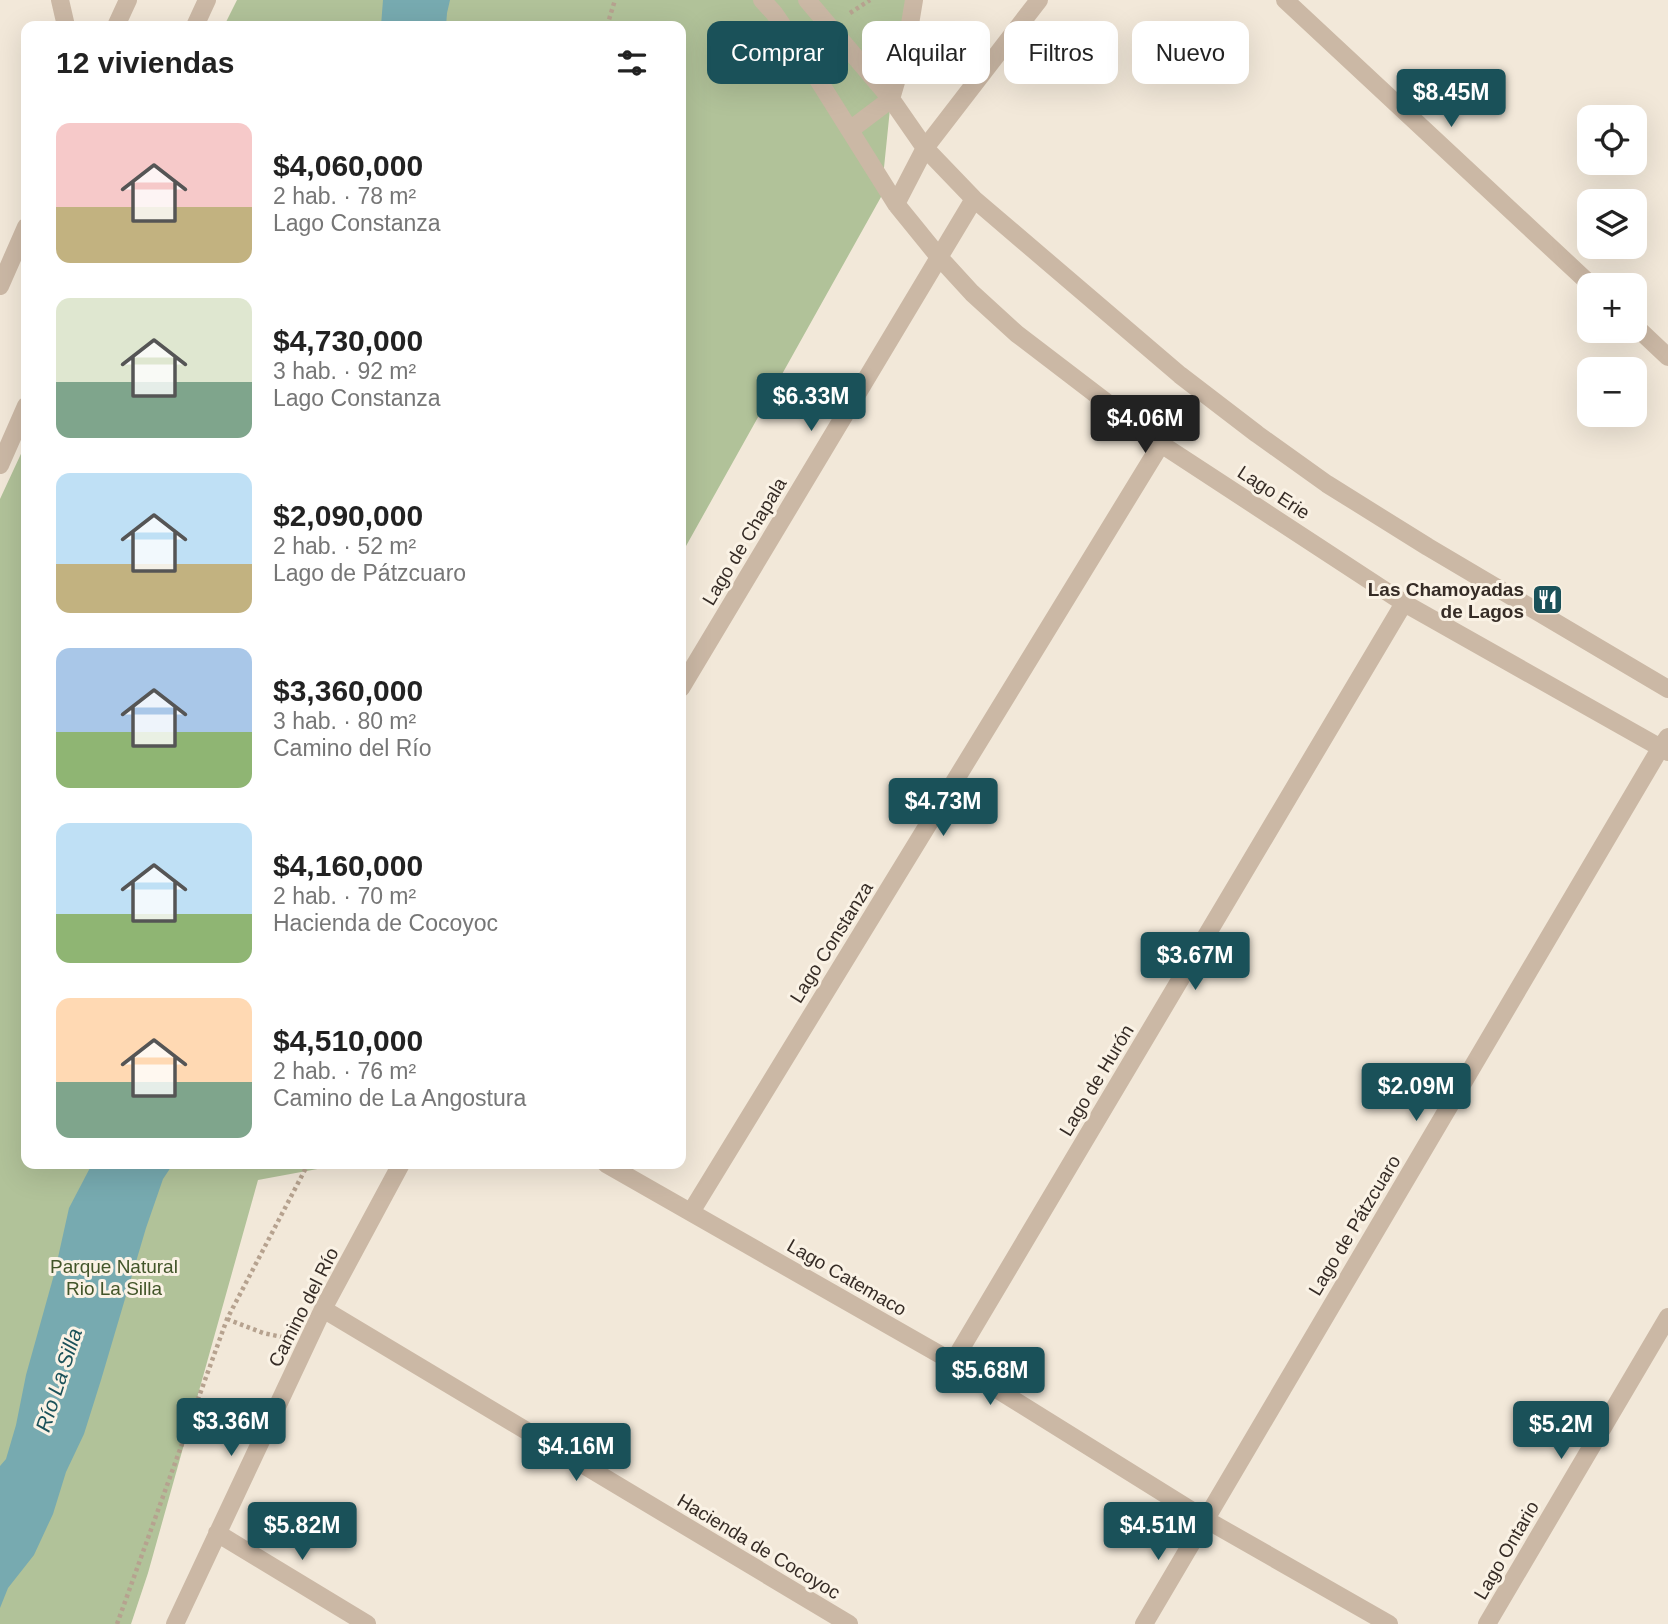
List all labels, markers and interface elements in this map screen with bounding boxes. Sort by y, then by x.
chip: Comprar [707,21,848,84]
chip: Alquilar [862,21,990,84]
chip: Filtros [1004,21,1118,84]
chip: Nuevo [1132,21,1249,84]
icon: filters [613,44,651,82]
text: 12 viviendas [56,46,234,79]
pin: $8.45M [1394,69,1508,129]
text: $8.45M [1413,79,1489,105]
map controls [1577,105,1647,427]
button: locate [1577,105,1647,175]
text: $4,060,000 [273,149,423,182]
icon: home [112,151,196,235]
text: 2 hab. · 78 m² [273,183,416,209]
button: layers [1577,189,1647,259]
text: Lago Constanza [273,210,441,236]
button: + [1577,273,1647,343]
text: $4,730,000 [273,324,423,357]
icon: home [112,326,196,410]
button: − [1577,357,1647,427]
text: 3 hab. · 92 m² [273,358,416,384]
pin: $6.33M [754,374,868,433]
text: $6.33M [773,383,849,409]
text: Lago Constanza [273,385,441,411]
pin: $4.06M [1088,396,1202,455]
text: $4.06M [1107,405,1183,431]
street label: Lago Erie [1234,461,1314,523]
street label: Lago de Chapala [698,473,791,609]
text: $2,090,000 [273,499,423,532]
icon: home [112,501,196,585]
text: 2 hab. · 52 m² [273,533,416,559]
text: Lago de Pátzcuaro [273,560,466,586]
place label: Las Chamoyadas de Lagos [1368,579,1524,622]
restaurant icon: Las Chamoyadas de Lagos [1530,583,1564,617]
text: $3,360,000 [273,674,423,707]
icon: home [112,676,196,760]
text: 3 hab. · 80 m² [273,708,416,734]
text: Camino del Río [273,735,432,761]
pin: $4.73M [886,778,1000,838]
text: $4.73M [905,788,981,814]
text: $4,160,000 [273,849,423,882]
icon: home [112,851,196,935]
street label: Lago Constanza [786,878,877,1007]
text: 2 hab. · 70 m² [273,883,416,909]
text: Hacienda de Cocoyoc [273,910,498,936]
pin: $3.67M [1138,932,1252,992]
text: $3.67M [1157,942,1233,968]
street label: Lago de Hurón [1055,1021,1138,1140]
text: $4,510,000 [273,1024,423,1057]
icon: home [112,1026,196,1110]
text: 2 hab. · 76 m² [273,1058,416,1084]
pin: $2.09M [1359,1064,1473,1123]
text: $2.09M [1378,1073,1454,1099]
text: Camino de La Angostura [273,1085,526,1111]
street label: Lago de Pátzcuaro [1304,1151,1405,1299]
street label: Lago Catemaco [783,1235,910,1320]
street label: Camino del Río [264,1244,343,1370]
park label: Parque Natural Rio La Silla [50,1256,178,1299]
water label: Río La Silla [31,1325,86,1434]
pin: $5.68M [933,1348,1047,1407]
text: $5.68M [952,1357,1028,1383]
pin: $3.36M [174,1398,288,1458]
pin: $5.2M [1512,1402,1610,1461]
text: $3.36M [193,1408,269,1434]
text: $5.2M [1529,1411,1593,1437]
pin: $4.16M [519,1424,633,1483]
text: $4.16M [538,1433,614,1459]
street label: Hacienda de Cocoyoc [674,1490,844,1603]
street label: Lago Ontario [1470,1497,1543,1603]
pin: $5.82M [245,1502,359,1562]
pin: $4.51M [1101,1502,1215,1562]
text: $5.82M [264,1512,340,1538]
text: $4.51M [1120,1512,1196,1538]

